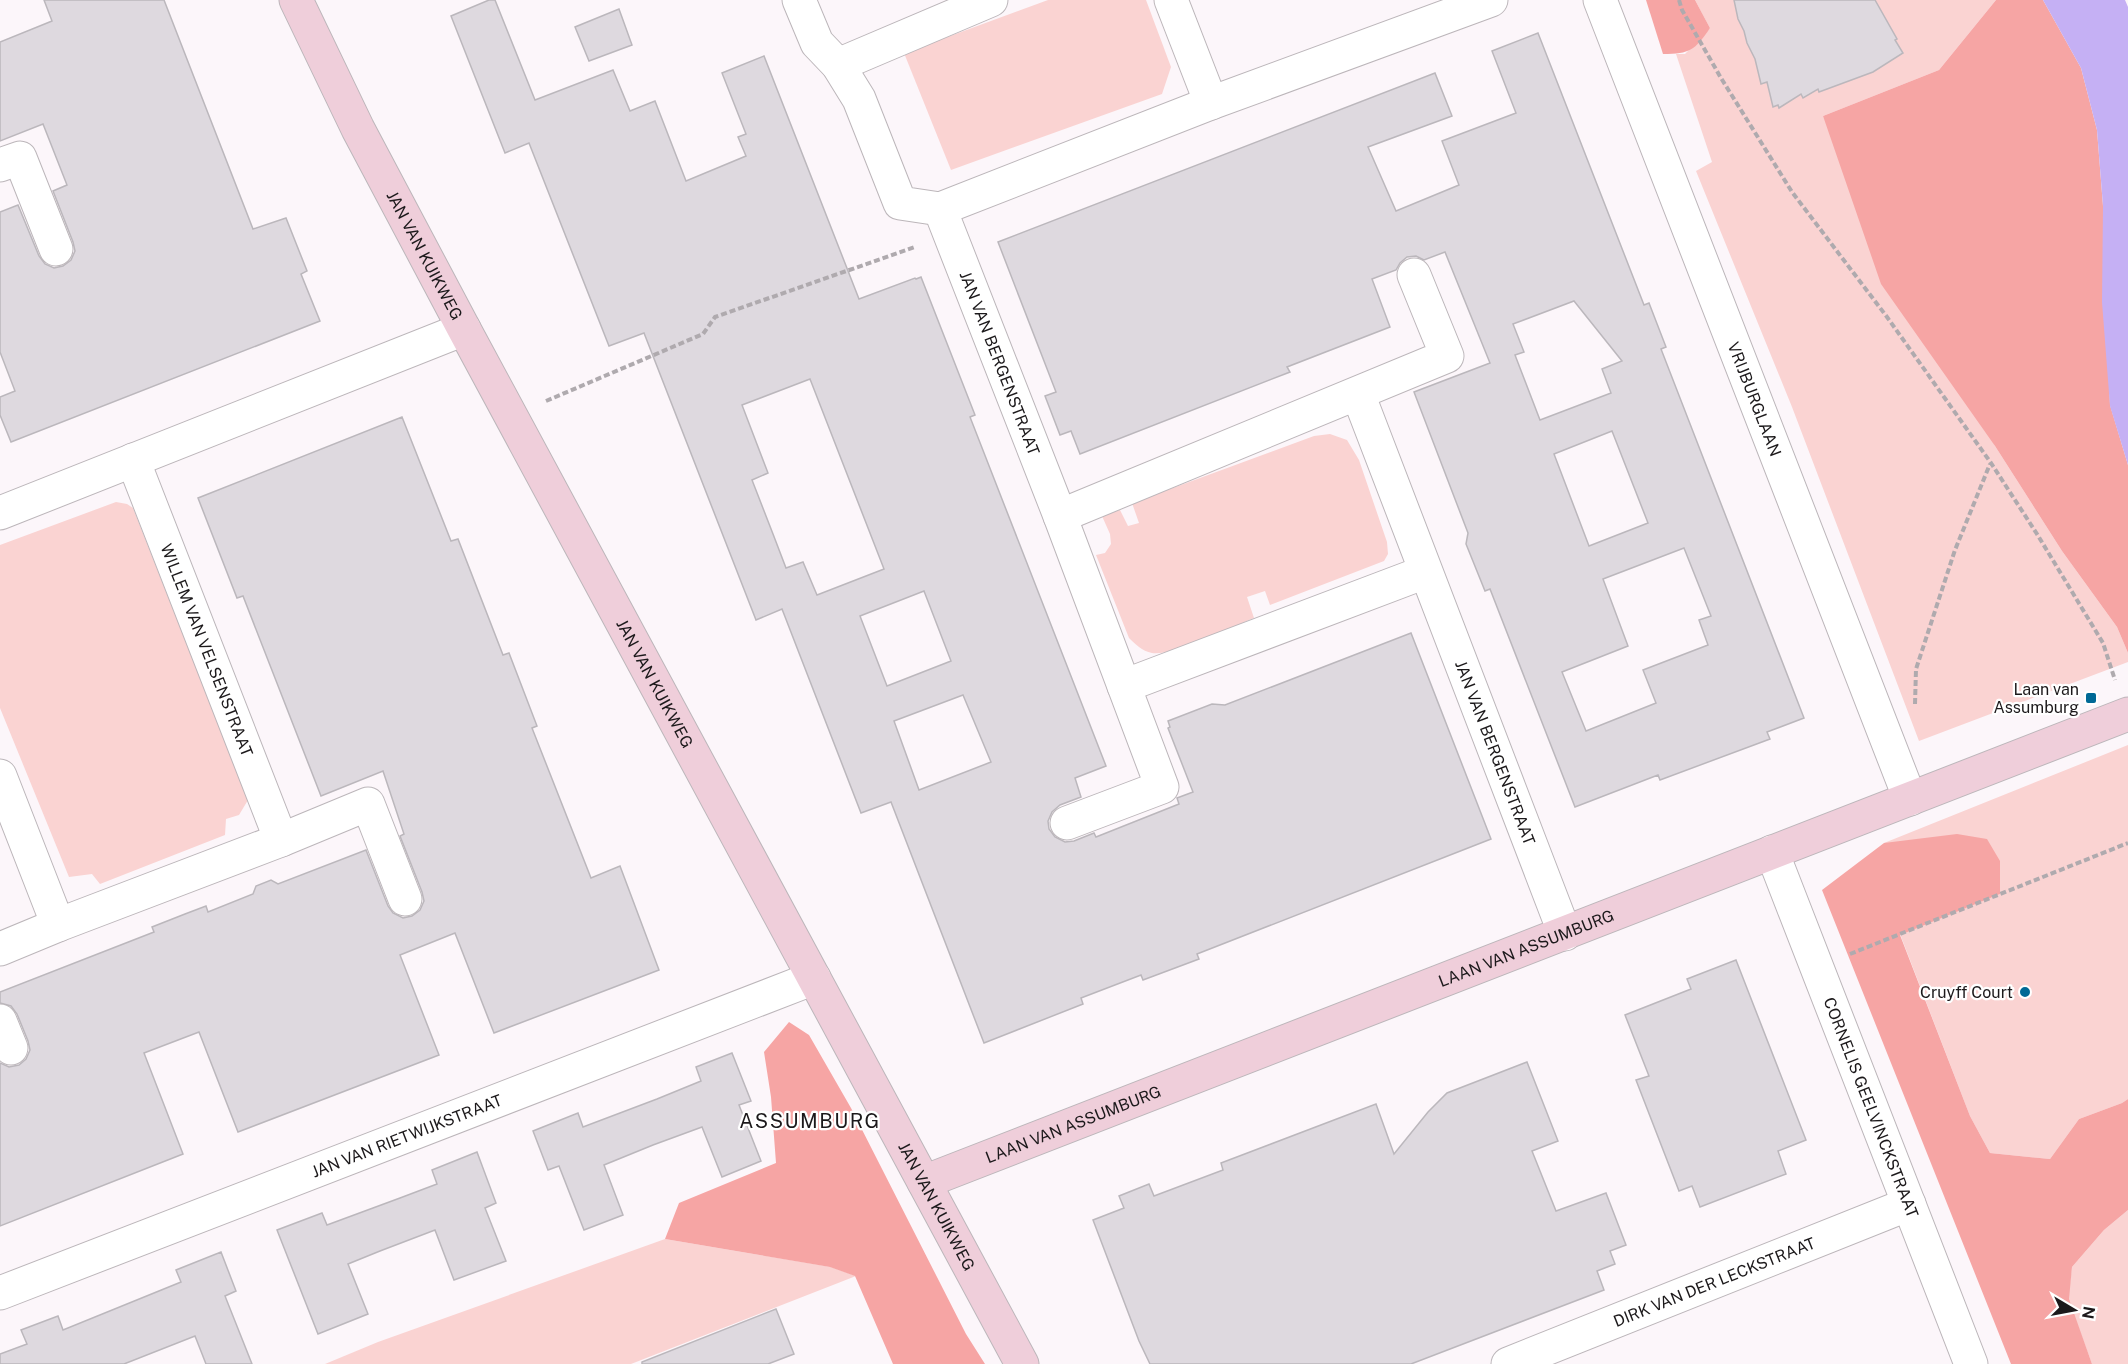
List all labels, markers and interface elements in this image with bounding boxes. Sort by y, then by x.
street label: JAN VAN KUIKWEG [383,188,466,323]
street label: JAN VAN BERGENSTRAAT [956,268,1044,459]
street label: VRIJBURGLAAN [1724,339,1785,459]
street label: WILLEM VAN VELSENSTRAAT [157,541,257,760]
street label: JAN VAN KUIKWEG [612,616,697,751]
street label: JAN VAN BERGENSTRAAT [1451,658,1539,848]
place label: Laan van Assumburg [1994,680,2079,717]
marker: Laan van Assumburg [2084,691,2098,705]
street label: LAAN VAN ASSUMBURG [1436,906,1617,991]
place label: Cruyff Court [1920,983,2013,1002]
marker: Cruyff Court [2018,985,2032,999]
street label: CORNELIS GEELVINCKSTRAAT [1819,995,1922,1221]
street label: LAAN VAN ASSUMBURG [983,1082,1164,1167]
street label: JAN VAN RIETWIJKSTRAAT [309,1090,505,1182]
district label: ASSUMBURG [739,1109,881,1133]
street label: JAN VAN KUIKWEG [894,1139,979,1274]
street label: DIRK VAN DER LECKSTRAAT [1611,1233,1818,1331]
north arrow [2044,1280,2104,1340]
text: N [2078,1305,2099,1320]

